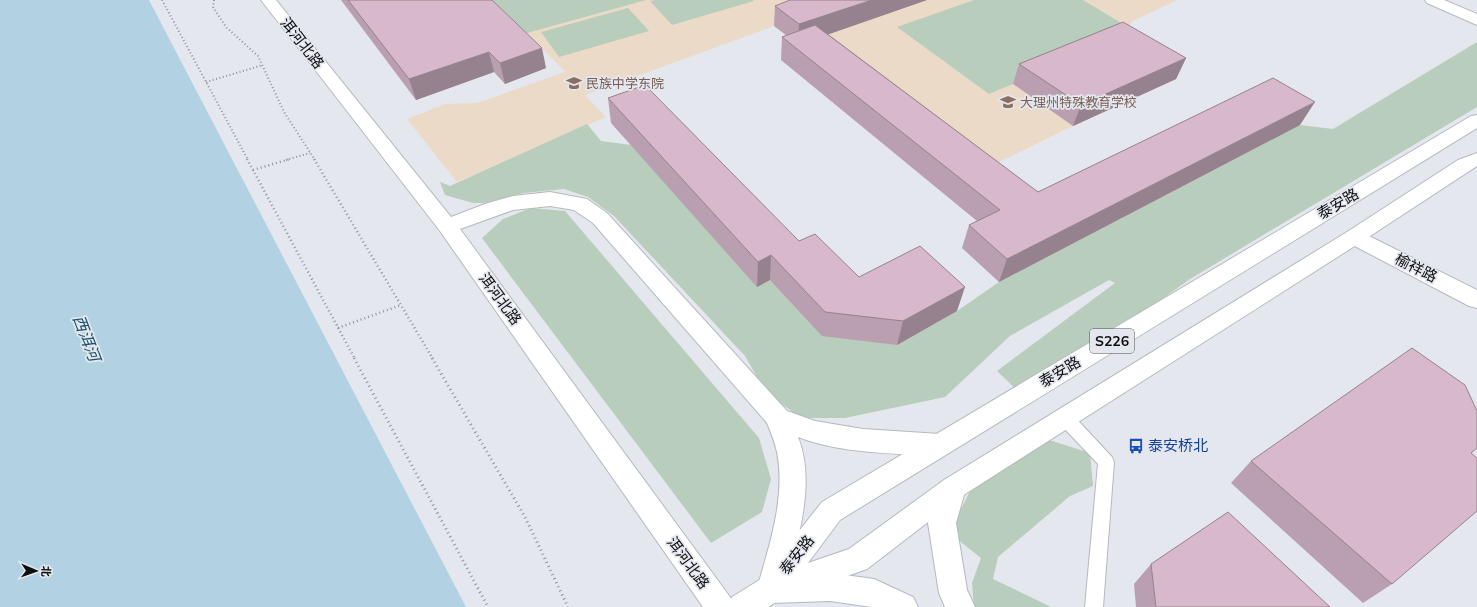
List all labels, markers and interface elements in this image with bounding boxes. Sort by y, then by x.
street label: 洱河北路 [276,13,328,72]
school or university icon: 民族中学东院 [565,74,583,92]
place label: 民族中学东院 [586,75,664,91]
school or university icon: 大理州特殊教育学校 [999,93,1017,111]
place label: 大理州特殊教育学校 [1020,94,1137,110]
street label: 泰安路 [1314,184,1362,223]
street label: 榆祥路 [1392,249,1441,286]
street label: 洱河北路 [475,269,526,329]
water label: 西洱河 [69,312,106,367]
road number: S226 [1090,329,1134,353]
street label: 泰安路 [1036,352,1084,391]
place label: 泰安桥北 [1148,436,1208,455]
bus stop icon: 泰安桥北 [1127,437,1145,455]
street label: 泰安路 [775,531,818,578]
street label: 洱河北路 [663,533,714,593]
north arrow [16,551,56,591]
text: 北 [39,566,53,577]

